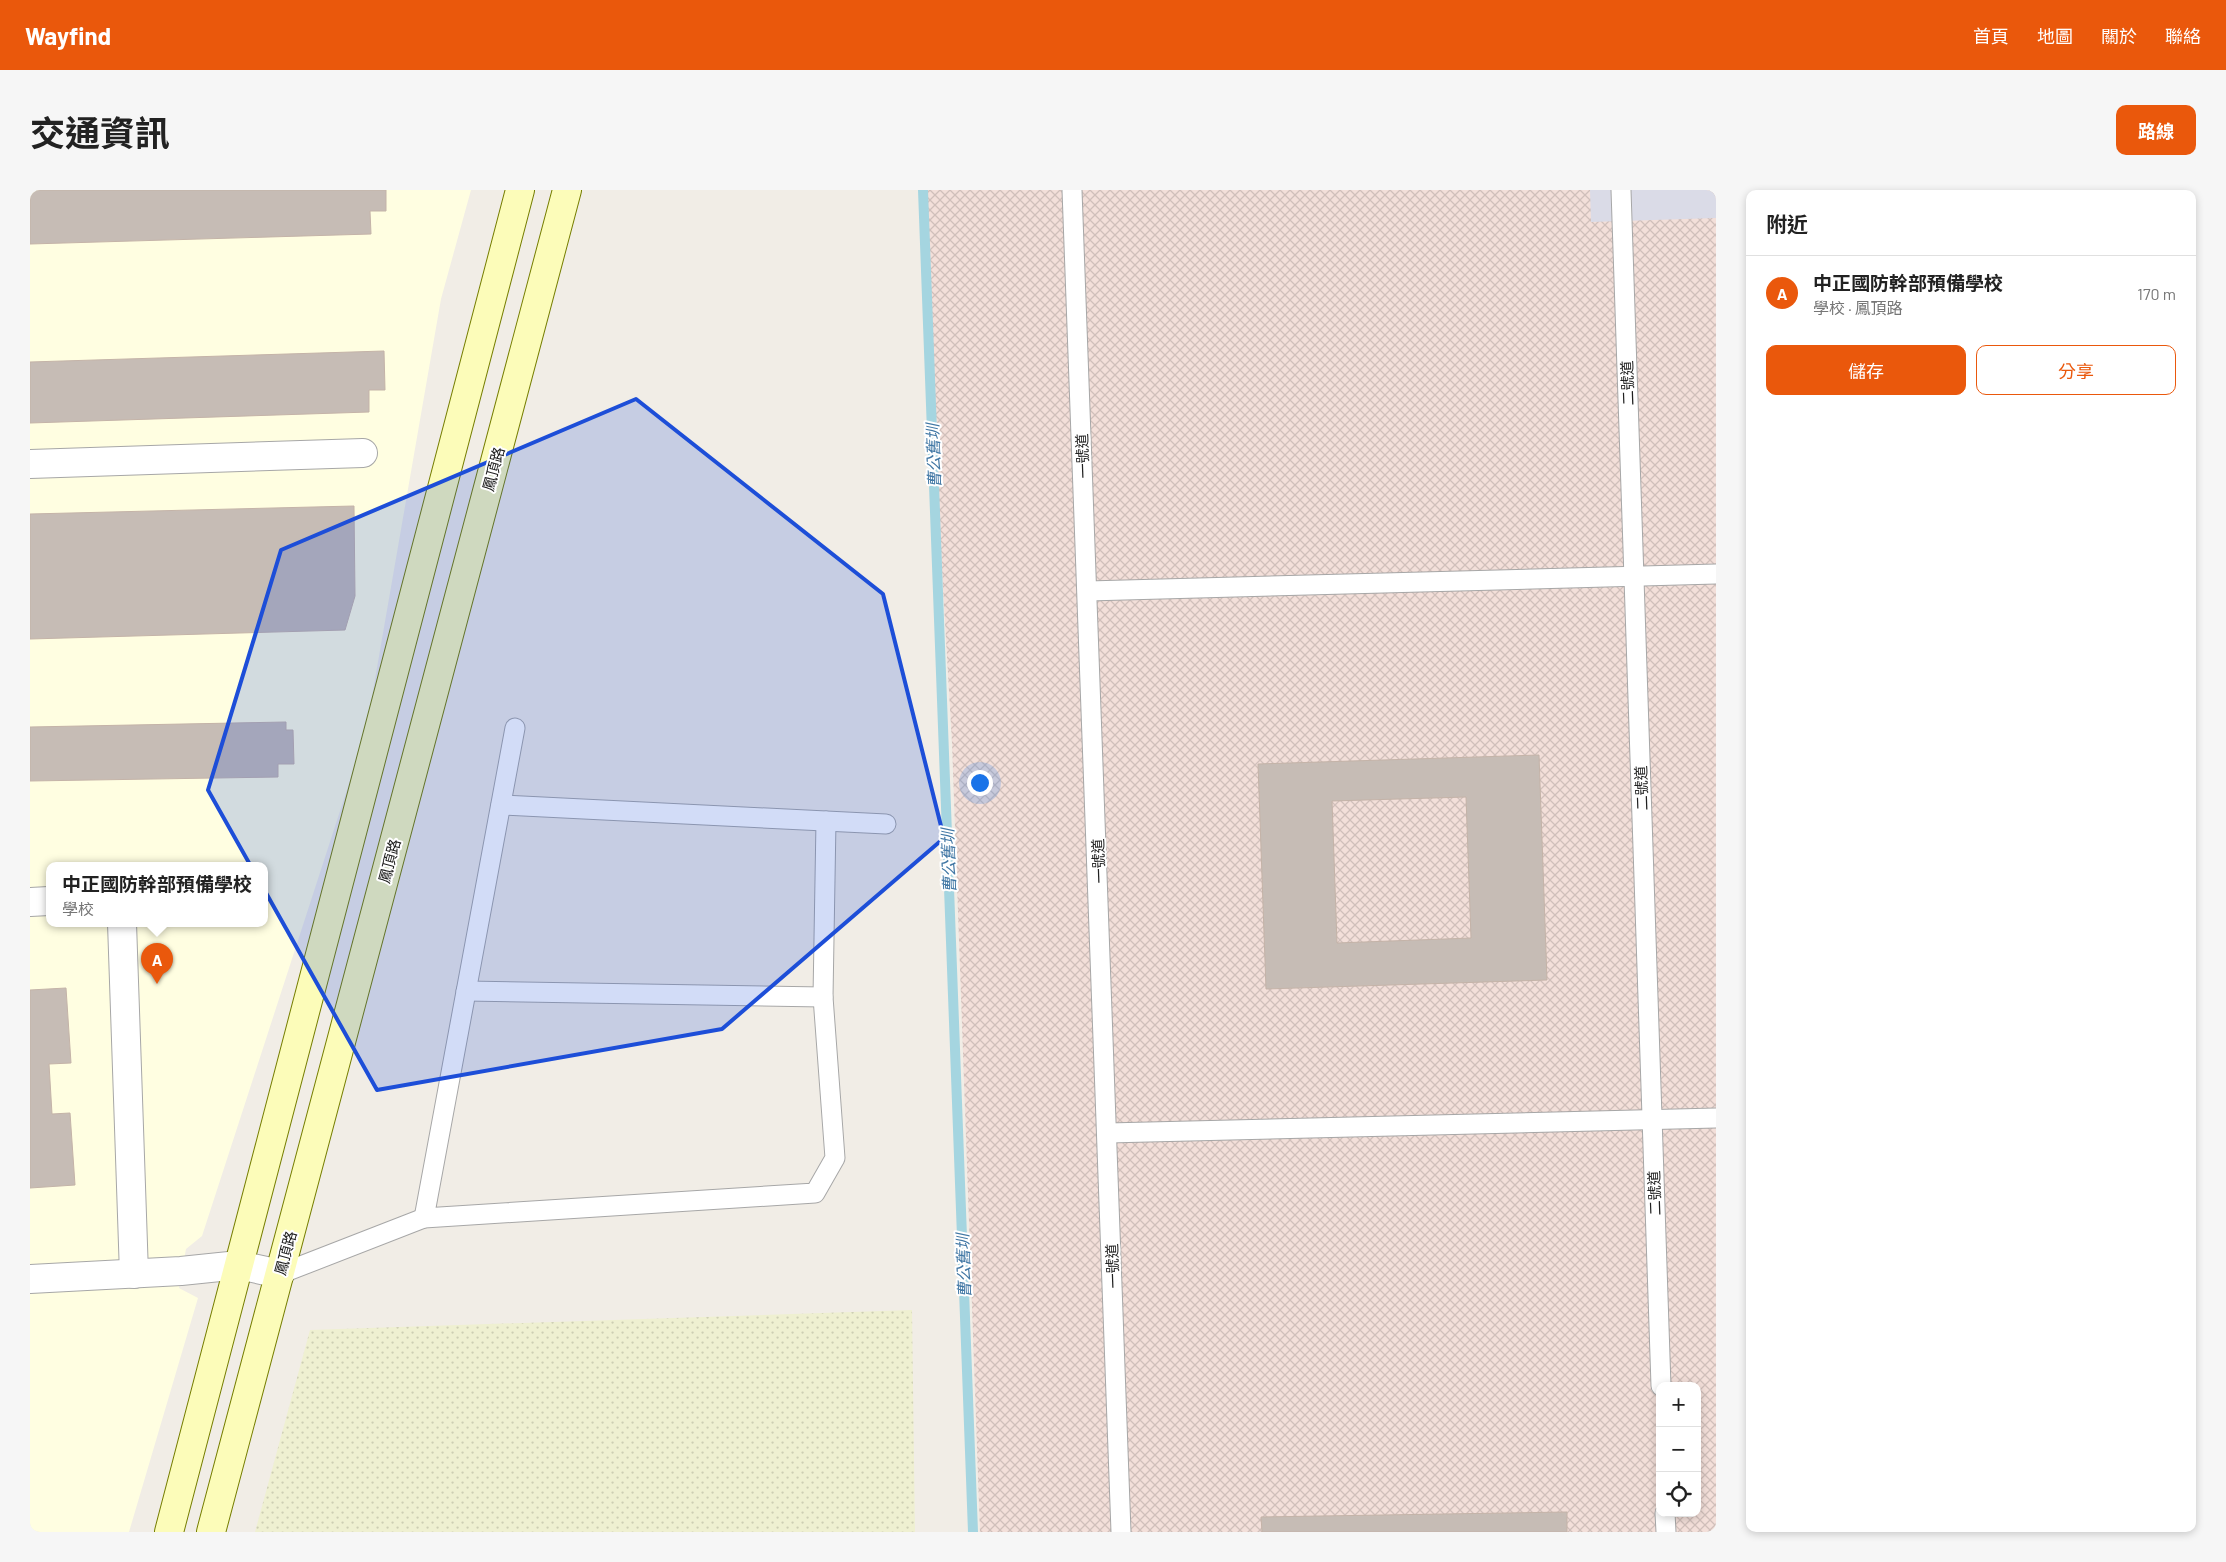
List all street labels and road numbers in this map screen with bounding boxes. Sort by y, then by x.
street label: 二號道 [1617,360,1637,406]
street label: 一號道 [1072,433,1092,479]
street label: 鳳頂路 [478,445,508,493]
street label: 二號道 [1631,765,1651,811]
street label: 鳳頂路 [374,837,404,885]
street label: 一號道 [1088,838,1108,884]
street label: 二號道 [1644,1170,1664,1216]
street label: 鳳頂路 [270,1229,300,1277]
street label: 一號道 [1102,1243,1122,1289]

